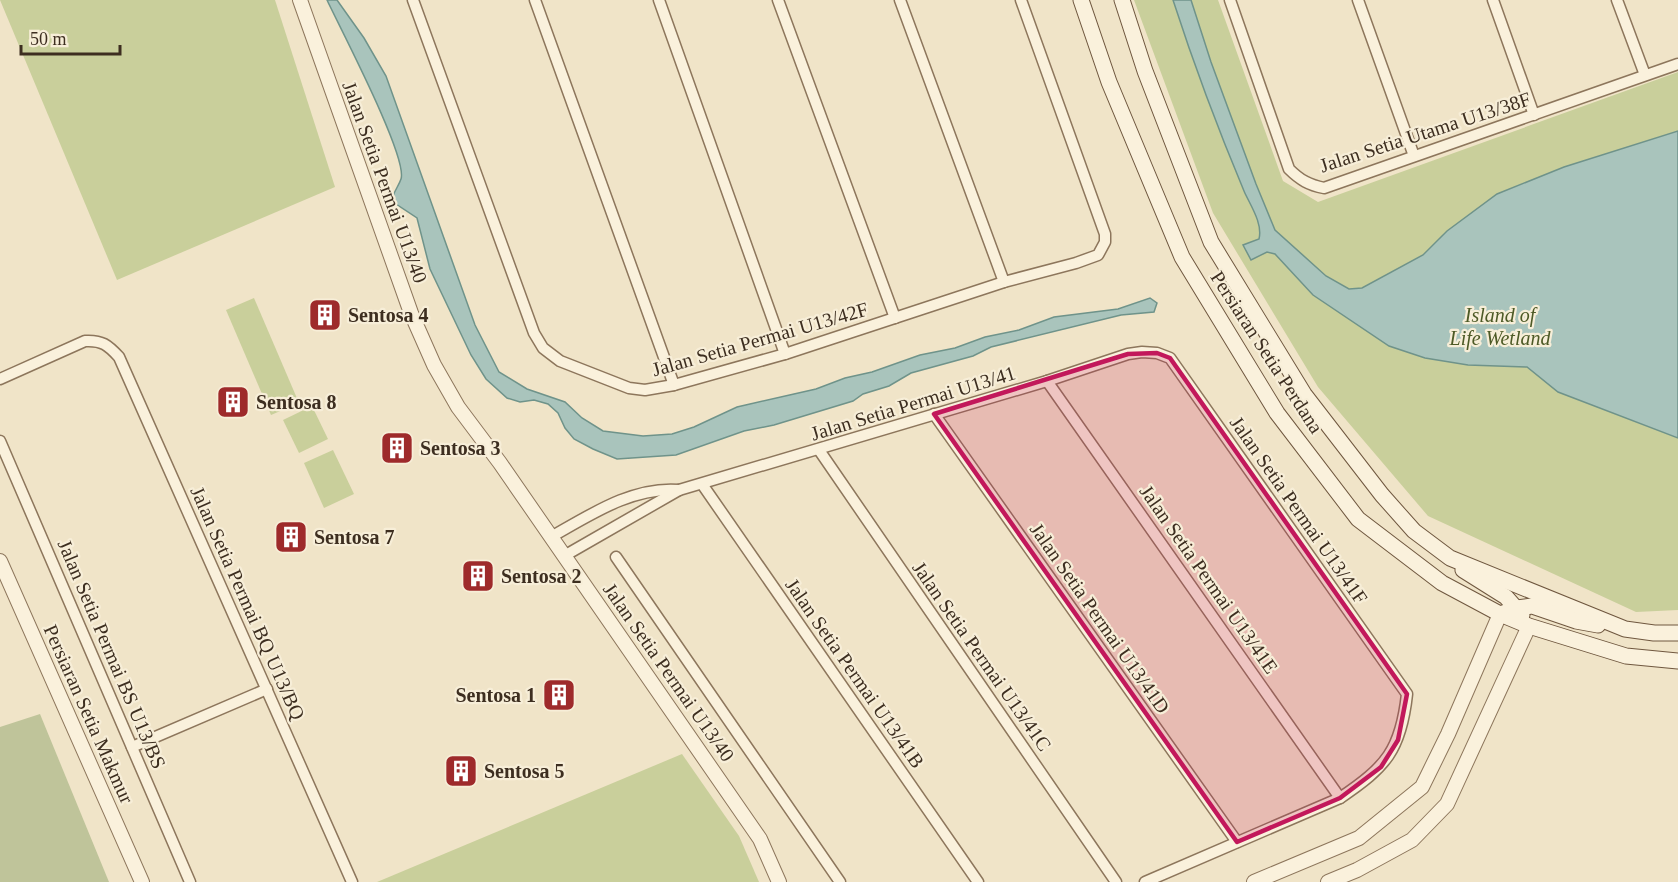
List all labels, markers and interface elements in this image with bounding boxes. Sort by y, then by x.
scale bar [21,18,120,56]
text: 50 m [30,29,67,49]
street label: Jalan Setia Permai U13/40 [338,78,432,286]
street label: Jalan Setia Utama U13/38F [1317,87,1533,177]
street label: Persiaran Setia Perdana [1206,267,1328,437]
building icon: Sentosa 4 [307,297,343,333]
street label: Jalan Setia Permai U13/42F [649,298,871,380]
place label: Sentosa 4 [348,304,429,326]
park label: Island of Life Wetland [1449,304,1551,350]
street label: Jalan Setia Permai U13/41 [808,361,1018,445]
building icon: Sentosa 8 [215,384,251,420]
place label: Sentosa 8 [256,391,337,413]
street label: Jalan Setia Permai U13/41F [1226,412,1372,608]
building icon: Sentosa 3 [379,430,415,466]
place label: Sentosa 3 [420,437,501,459]
street label: Jalan Setia Permai U13/41E [1135,481,1283,677]
street label: Jalan Setia Permai BQ U13/BQ [186,483,310,724]
building icon: Sentosa 7 [273,519,309,555]
street label: Jalan Setia Permai U13/41D [1026,519,1174,717]
place label: Sentosa 7 [314,526,395,548]
street label: Jalan Setia Permai BS U13/BS [54,536,170,772]
street label: Jalan Setia Permai U13/41C [908,557,1056,755]
building icon: Sentosa 2 [460,558,496,594]
place label: Sentosa 2 [501,565,582,587]
street label: Jalan Setia Permai U13/41B [781,574,929,772]
street label: Jalan Setia Permai U13/40 [599,579,739,765]
street label: Persiaran Setia Makmur [40,621,138,807]
building icon: Sentosa 1 [541,677,577,713]
place label: Sentosa 1 [455,684,536,706]
building icon: Sentosa 5 [443,753,479,789]
place label: Sentosa 5 [484,760,565,782]

